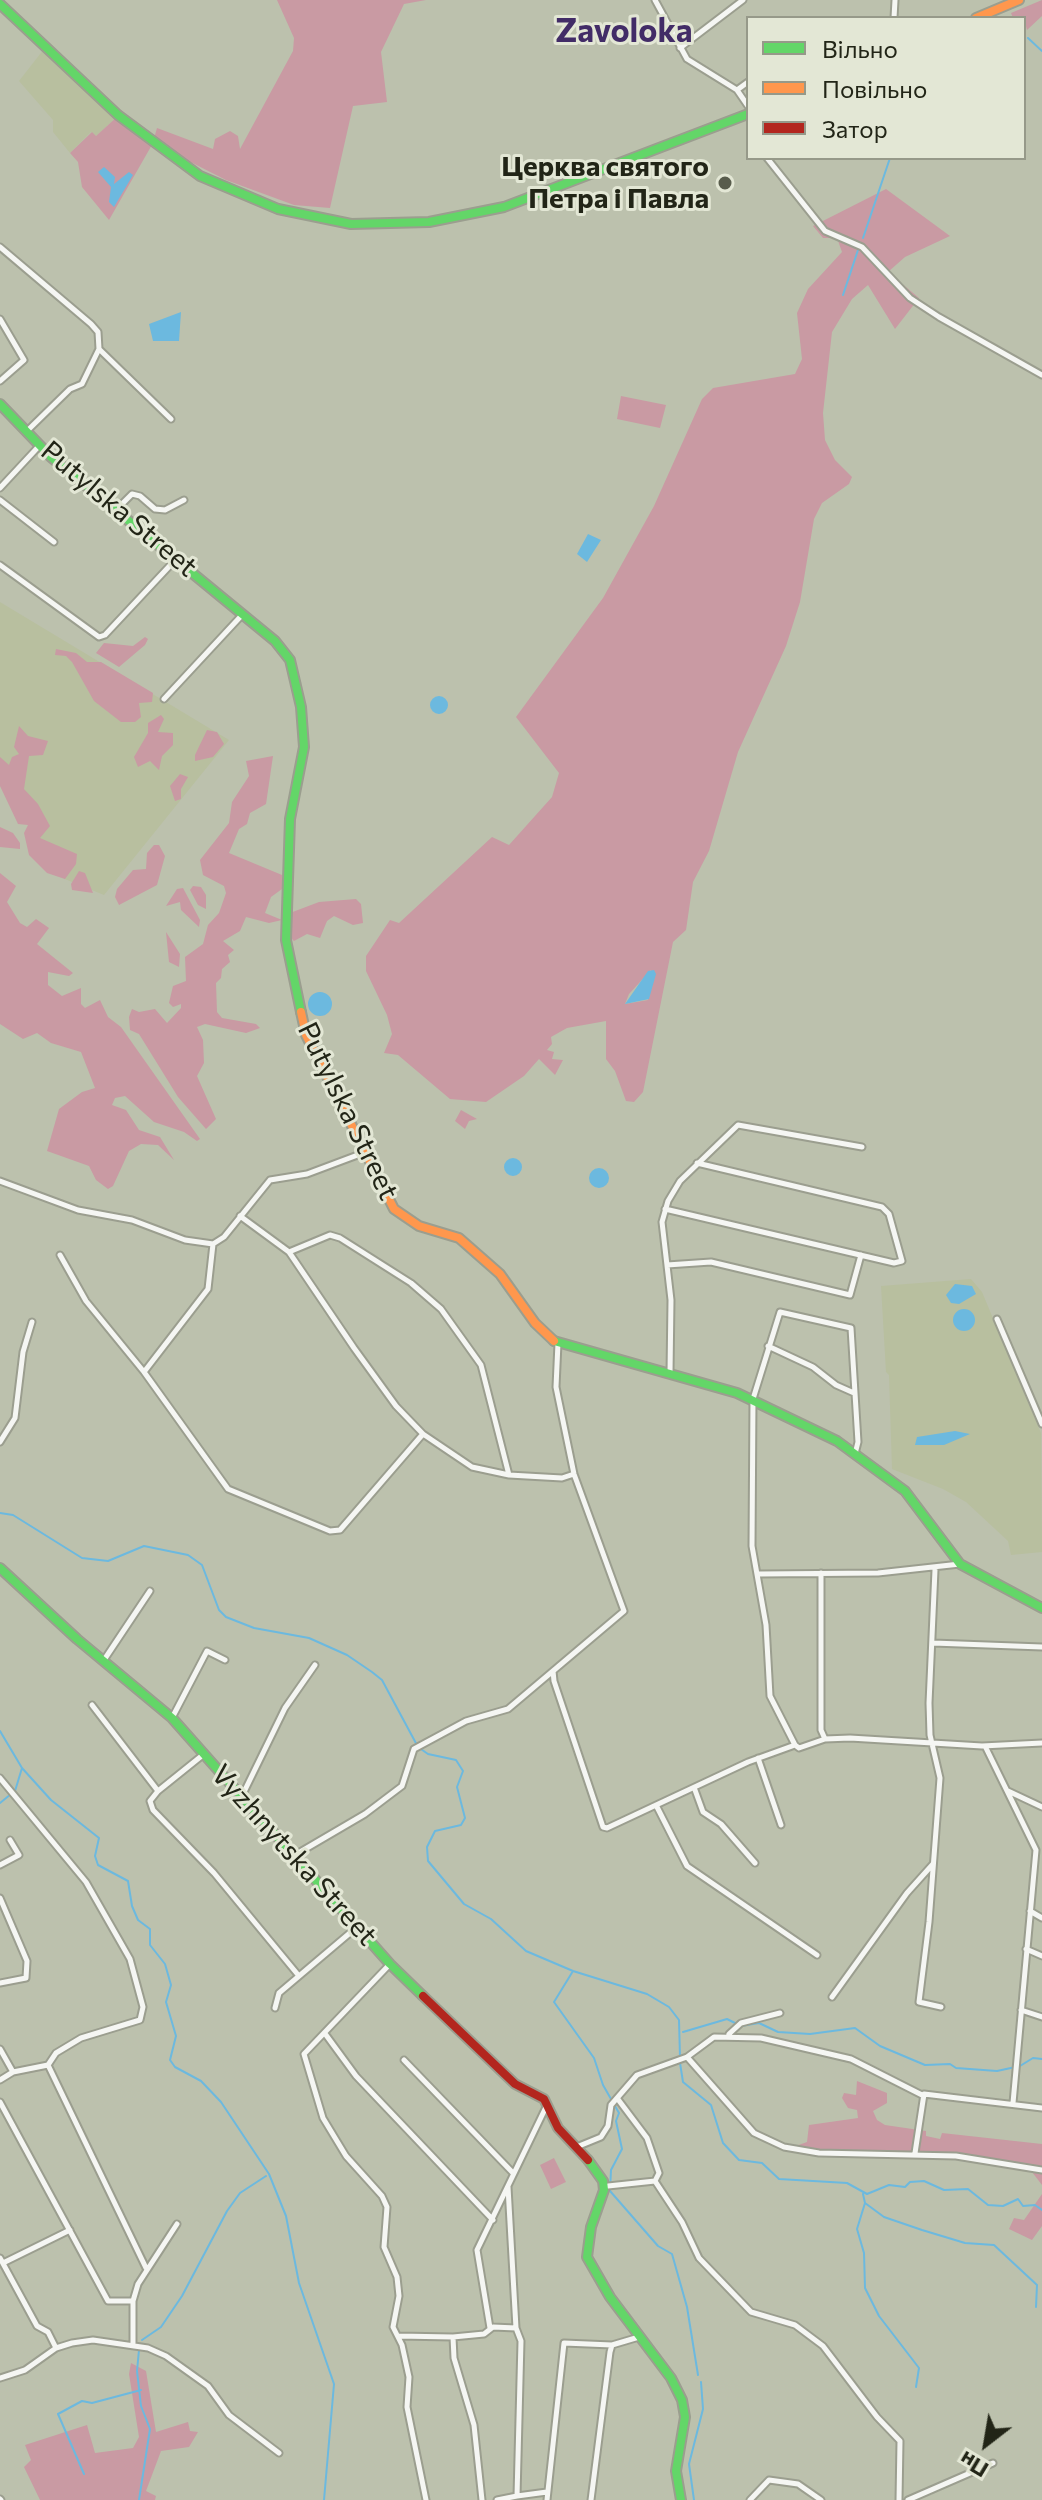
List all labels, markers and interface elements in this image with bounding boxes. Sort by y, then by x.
district label: Zavoloka [555,12,693,50]
legend [746,16,1026,160]
text: Вільно [822,34,898,63]
text: Повільно [822,74,927,103]
text: Затор [822,114,888,143]
place label: Церква святого Петра і Павла [501,150,709,216]
marker: Церква святого Петра і Павла [716,174,734,192]
street label: Putylska Street [34,434,204,584]
street label: Putylska Street [291,1017,405,1205]
street label: Vyzhnytska Street [204,1758,384,1952]
north arrow [946,2404,1026,2484]
text: Пн [954,2446,993,2484]

